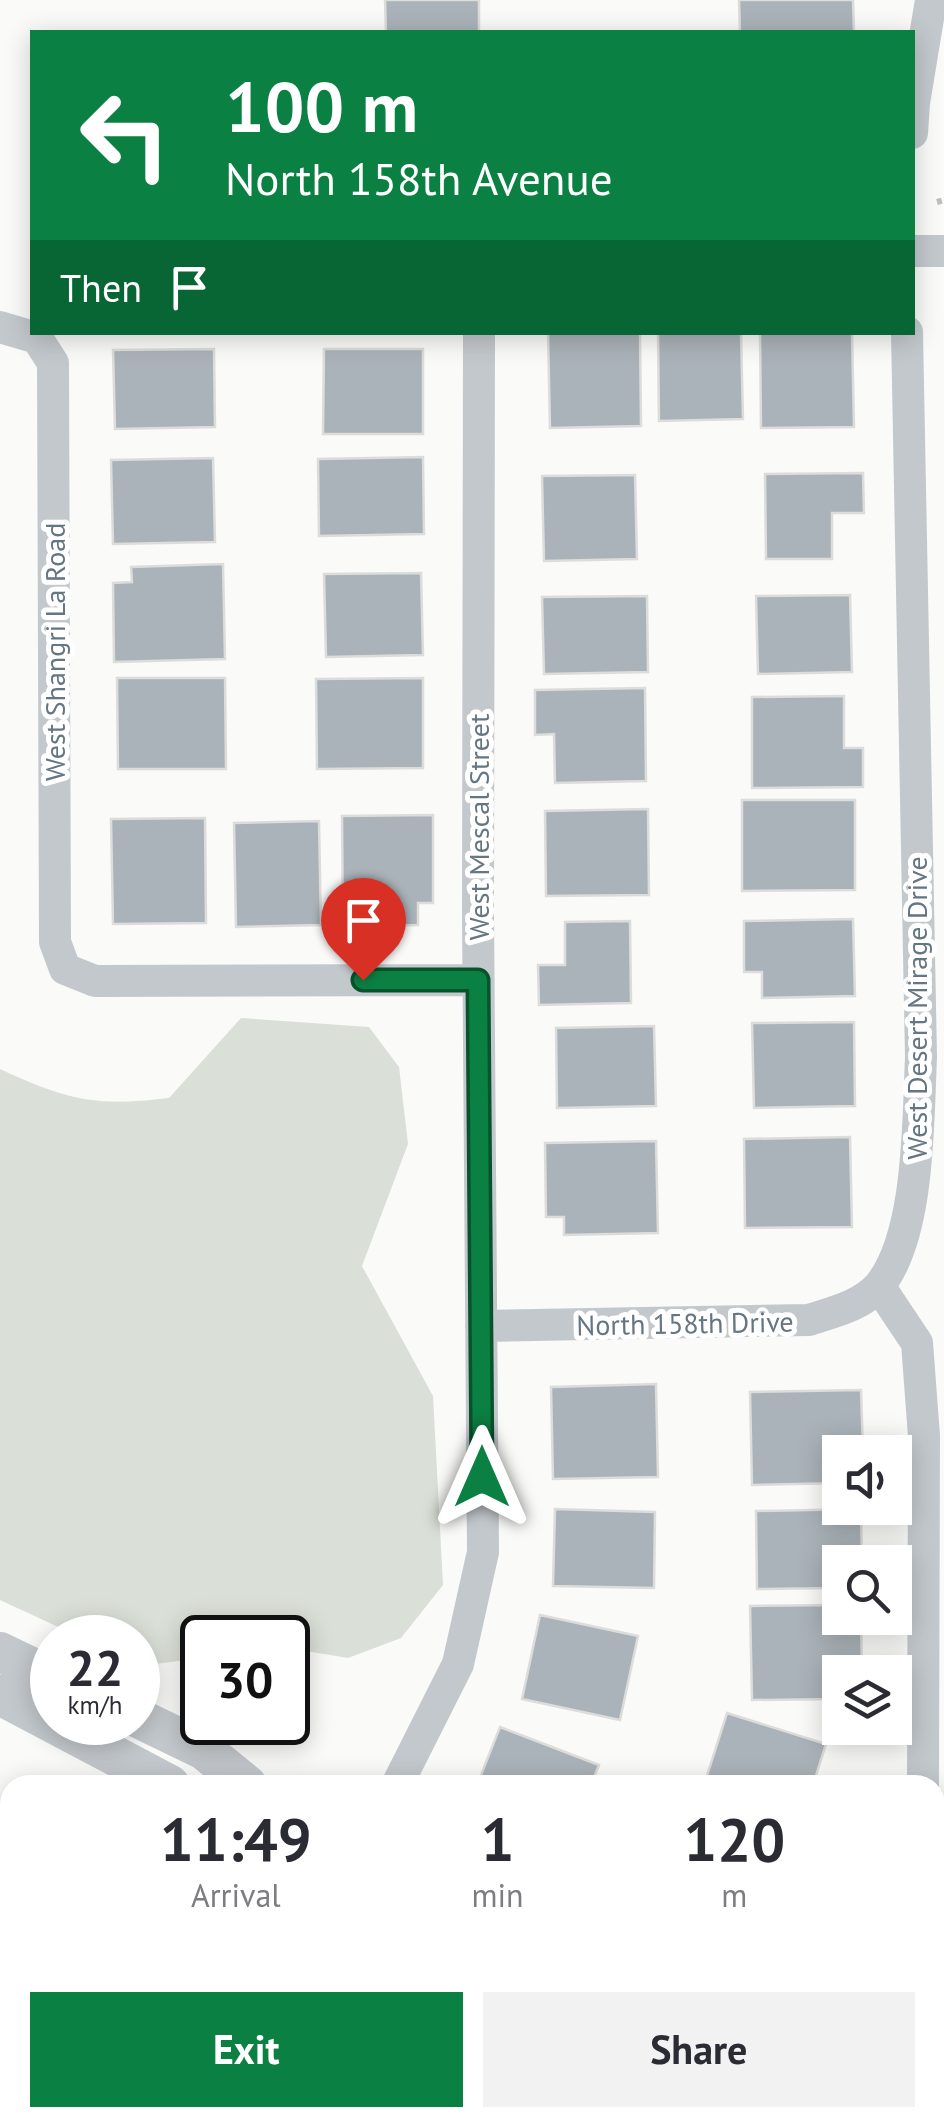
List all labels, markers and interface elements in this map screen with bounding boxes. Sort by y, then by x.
text: 100 m [225,61,418,151]
icon: left [60,70,190,200]
text: North 158th Avenue [225,149,613,207]
icon: arrive [162,260,217,315]
text: Then [60,263,142,312]
street label: West Shangri La Road [36,523,73,781]
street label: West Mescal Street [460,713,497,940]
street label: West Desert Mirage Drive [898,856,935,1160]
pin [321,878,406,981]
icon: arrive [336,893,391,948]
street label: North 158th Drive [576,1303,794,1343]
position arrow [430,1425,534,1529]
map controls [822,1435,912,1745]
button: sound [822,1435,912,1525]
button: search [822,1545,912,1635]
speed limit sign: 30 [180,1615,310,1745]
text: 22 [67,1635,123,1700]
button: layers [822,1655,912,1745]
text: km/h [68,1689,122,1721]
text: 11:49 [160,1800,312,1878]
text: 1 [481,1800,515,1878]
text: 120 [683,1800,785,1878]
text: Arrival [191,1874,281,1916]
text: min [472,1874,524,1916]
text: m [721,1874,747,1916]
button: Exit [30,1992,463,2107]
button: Share [483,1992,915,2107]

